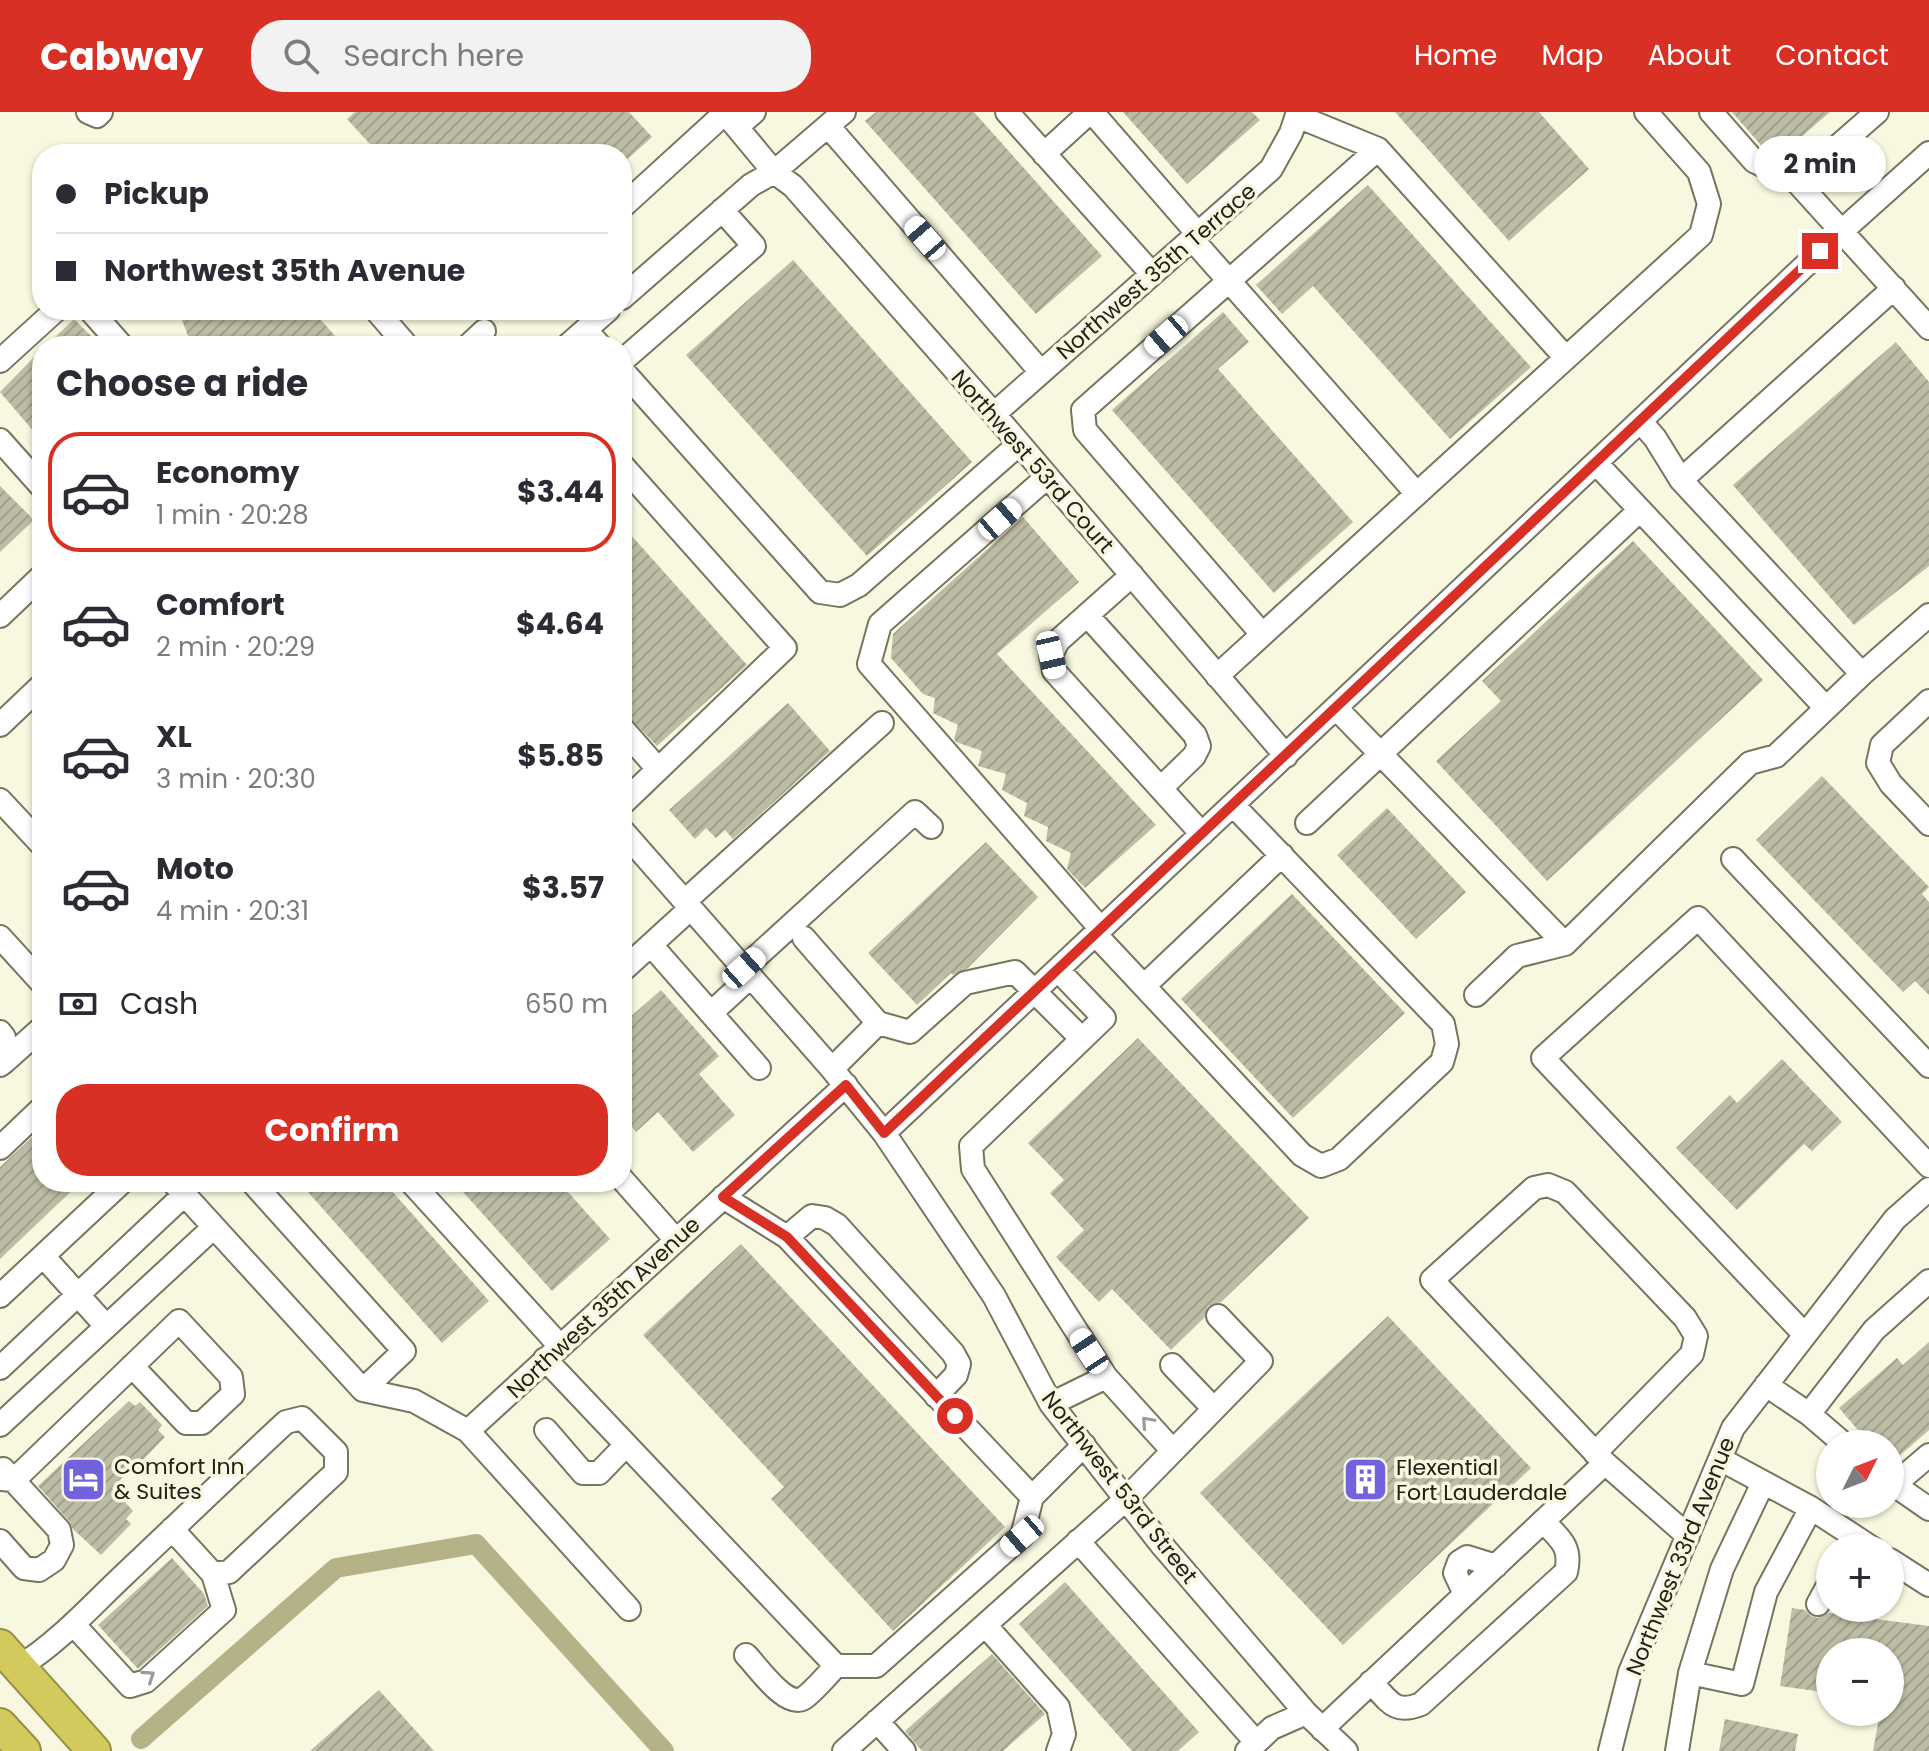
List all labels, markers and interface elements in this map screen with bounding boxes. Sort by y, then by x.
search box [251,20,811,92]
text: Cabway [40,30,203,83]
icon: search [279,34,323,78]
text: Search here [343,34,524,77]
text: Home [1414,36,1497,75]
text: Map [1541,36,1603,75]
text: About [1647,36,1731,75]
text: Contact [1775,36,1889,75]
callout: 2 min [1754,135,1886,191]
text: 2 min [1783,146,1857,182]
text: Pickup [104,172,209,215]
street label: Northwest 35th Terrace [1050,176,1263,367]
car [900,212,950,264]
route end [1802,233,1838,269]
text: Northwest 35th Avenue [104,249,465,292]
car [1140,311,1192,361]
text: Choose a ride [56,358,308,409]
street label: Northwest 53rd Court [944,363,1121,560]
text: Economy [156,451,300,494]
icon: car [60,456,132,528]
text: $3.44 [517,470,604,513]
car [974,494,1026,544]
text: 1 min · 20:28 [156,497,309,533]
text: Comfort [156,583,285,626]
icon: car [60,588,132,660]
text: $4.64 [516,602,604,645]
text: 2 min · 20:29 [156,629,315,665]
car [1034,629,1068,681]
text: XL [156,715,192,758]
icon: car [60,720,132,792]
text: $5.85 [517,734,604,777]
text: 3 min · 20:30 [156,761,316,797]
text: Moto [156,847,234,890]
icon: car [60,852,132,924]
text: $3.57 [522,866,604,909]
text: 4 min · 20:31 [156,893,309,929]
car [718,943,770,993]
icon: cash [56,982,100,1026]
text: Cash [120,982,198,1025]
text: 650 m [525,986,608,1022]
button: Confirm [56,1084,608,1176]
street label: Northwest 35th Avenue [500,1209,707,1405]
car [1066,1324,1112,1378]
street label: Northwest 53rd Street [1034,1384,1205,1590]
route start [937,1398,973,1434]
one-way arrow [1142,1417,1156,1431]
north arrow [1816,1430,1904,1518]
map controls [1816,1430,1904,1726]
street label: Northwest 33rd Avenue [1618,1432,1742,1680]
place label: Comfort Inn & Suites [114,1451,245,1507]
place label: Flexential Fort Lauderdale [1396,1452,1567,1508]
hotel icon: Comfort Inn & Suites [59,1455,107,1503]
building icon: Flexential Fort Lauderdale [1341,1456,1389,1504]
car [996,1511,1048,1561]
button: + [1816,1534,1904,1622]
button: − [1816,1638,1904,1726]
one-way arrow [140,1671,155,1686]

